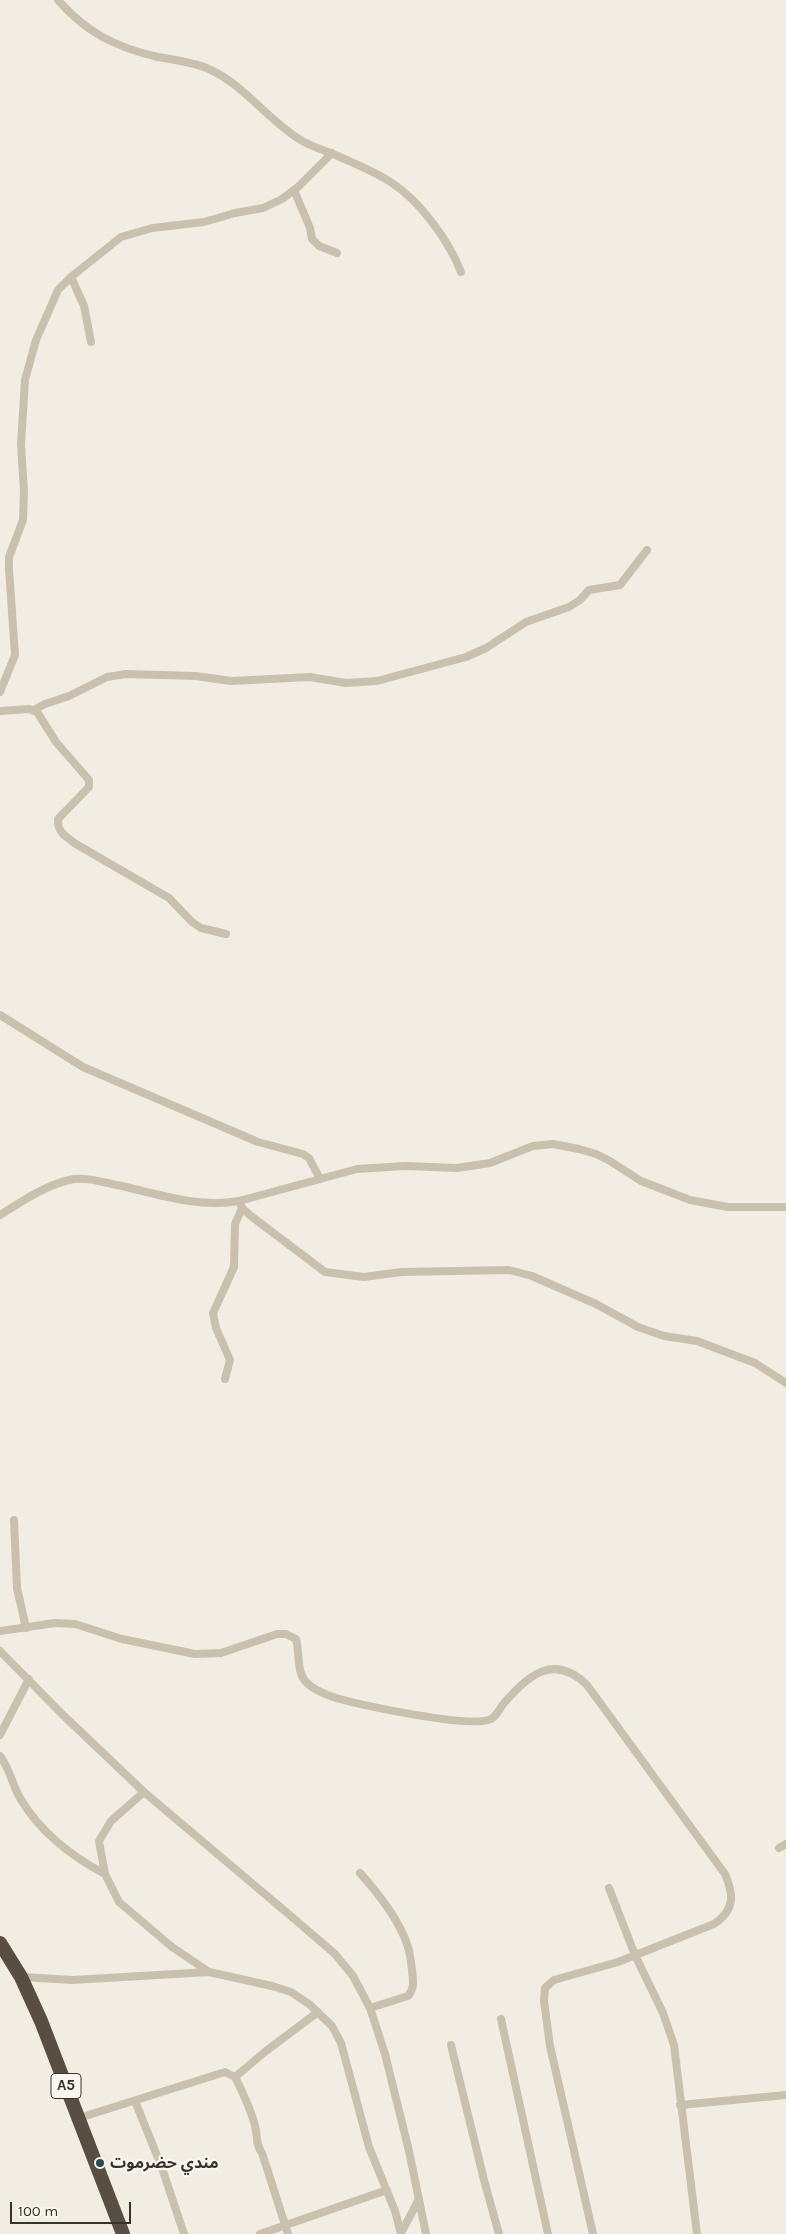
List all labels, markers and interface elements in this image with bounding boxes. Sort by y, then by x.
road number: A5 [51,2074,81,2098]
place label: مندي حضرموت [110,2153,219,2173]
marker: مندي حضرموت [94,2157,106,2169]
scale bar [12,2192,134,2224]
text: 100 m [18,2202,58,2220]

